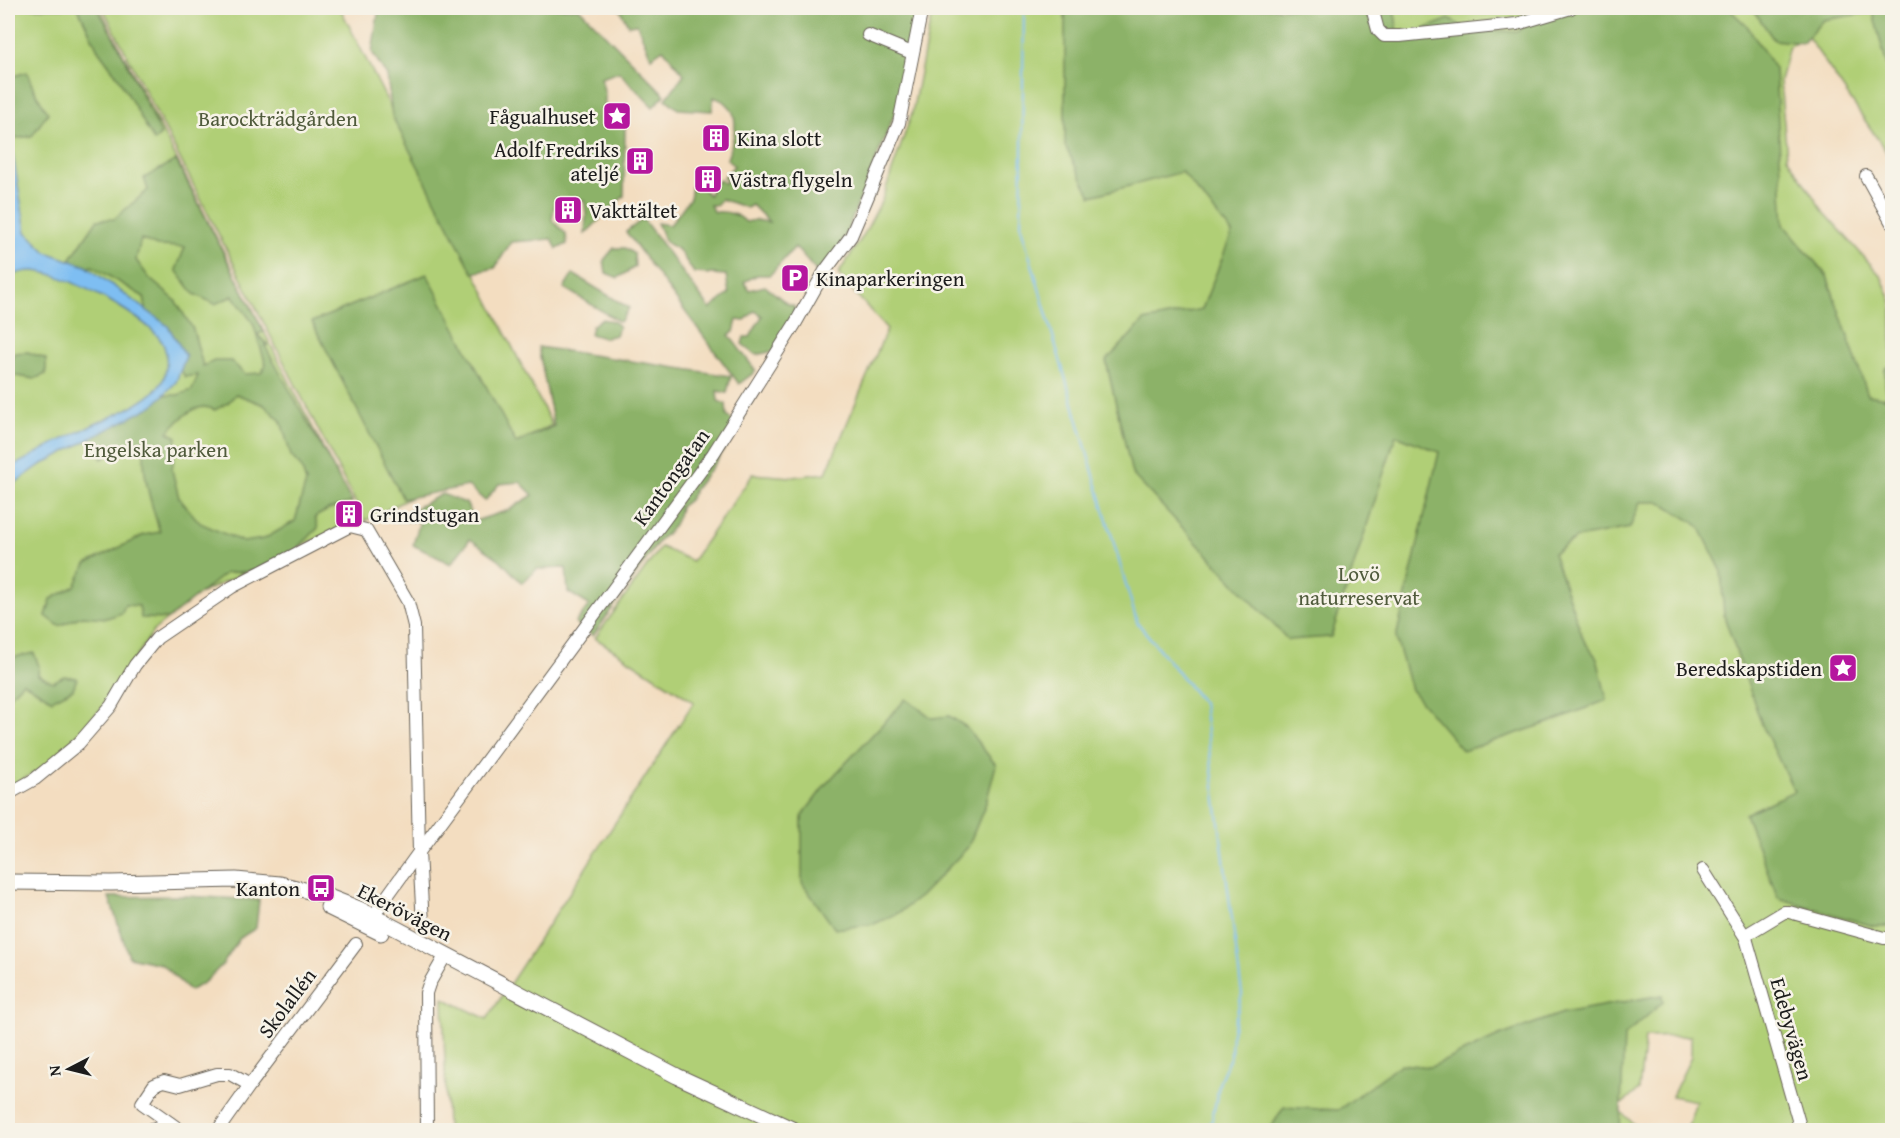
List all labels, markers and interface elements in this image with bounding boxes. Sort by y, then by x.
place icon: Fågualhuset [601,100,633,132]
place label: Fågualhuset [489,101,597,132]
park label: Barockträdgården [198,103,358,134]
building icon: Kina slott [700,122,732,154]
place label: Kina slott [737,123,822,154]
place label: Adolf Fredriks ateljé [494,134,619,189]
building icon: Adolf Fredriks ateljé [624,145,656,177]
building icon: Västra flygeln [692,163,724,195]
place label: Västra flygeln [729,164,853,195]
building icon: Vakttältet [552,194,584,226]
place label: Vakttältet [589,195,678,226]
parking icon: Kinaparkeringen [779,262,811,294]
place label: Kinaparkeringen [816,263,965,294]
street label: Kantongatan [625,422,717,532]
park label: Engelska parken [84,434,228,465]
building icon: Grindstugan [333,498,365,530]
place label: Grindstugan [370,499,479,530]
park label: Lovö naturreservat [1298,558,1420,613]
place icon: Beredskapstiden [1827,652,1859,684]
place label: Beredskapstiden [1676,653,1822,684]
bus stop icon: Kanton [305,872,337,904]
place label: Kanton [236,873,300,904]
street label: Ekerövägen [352,875,458,949]
street label: Skolallén [250,961,324,1044]
street label: Edebyvägen [1763,974,1821,1084]
north arrow [39,1039,99,1099]
text: N [42,1064,67,1078]

